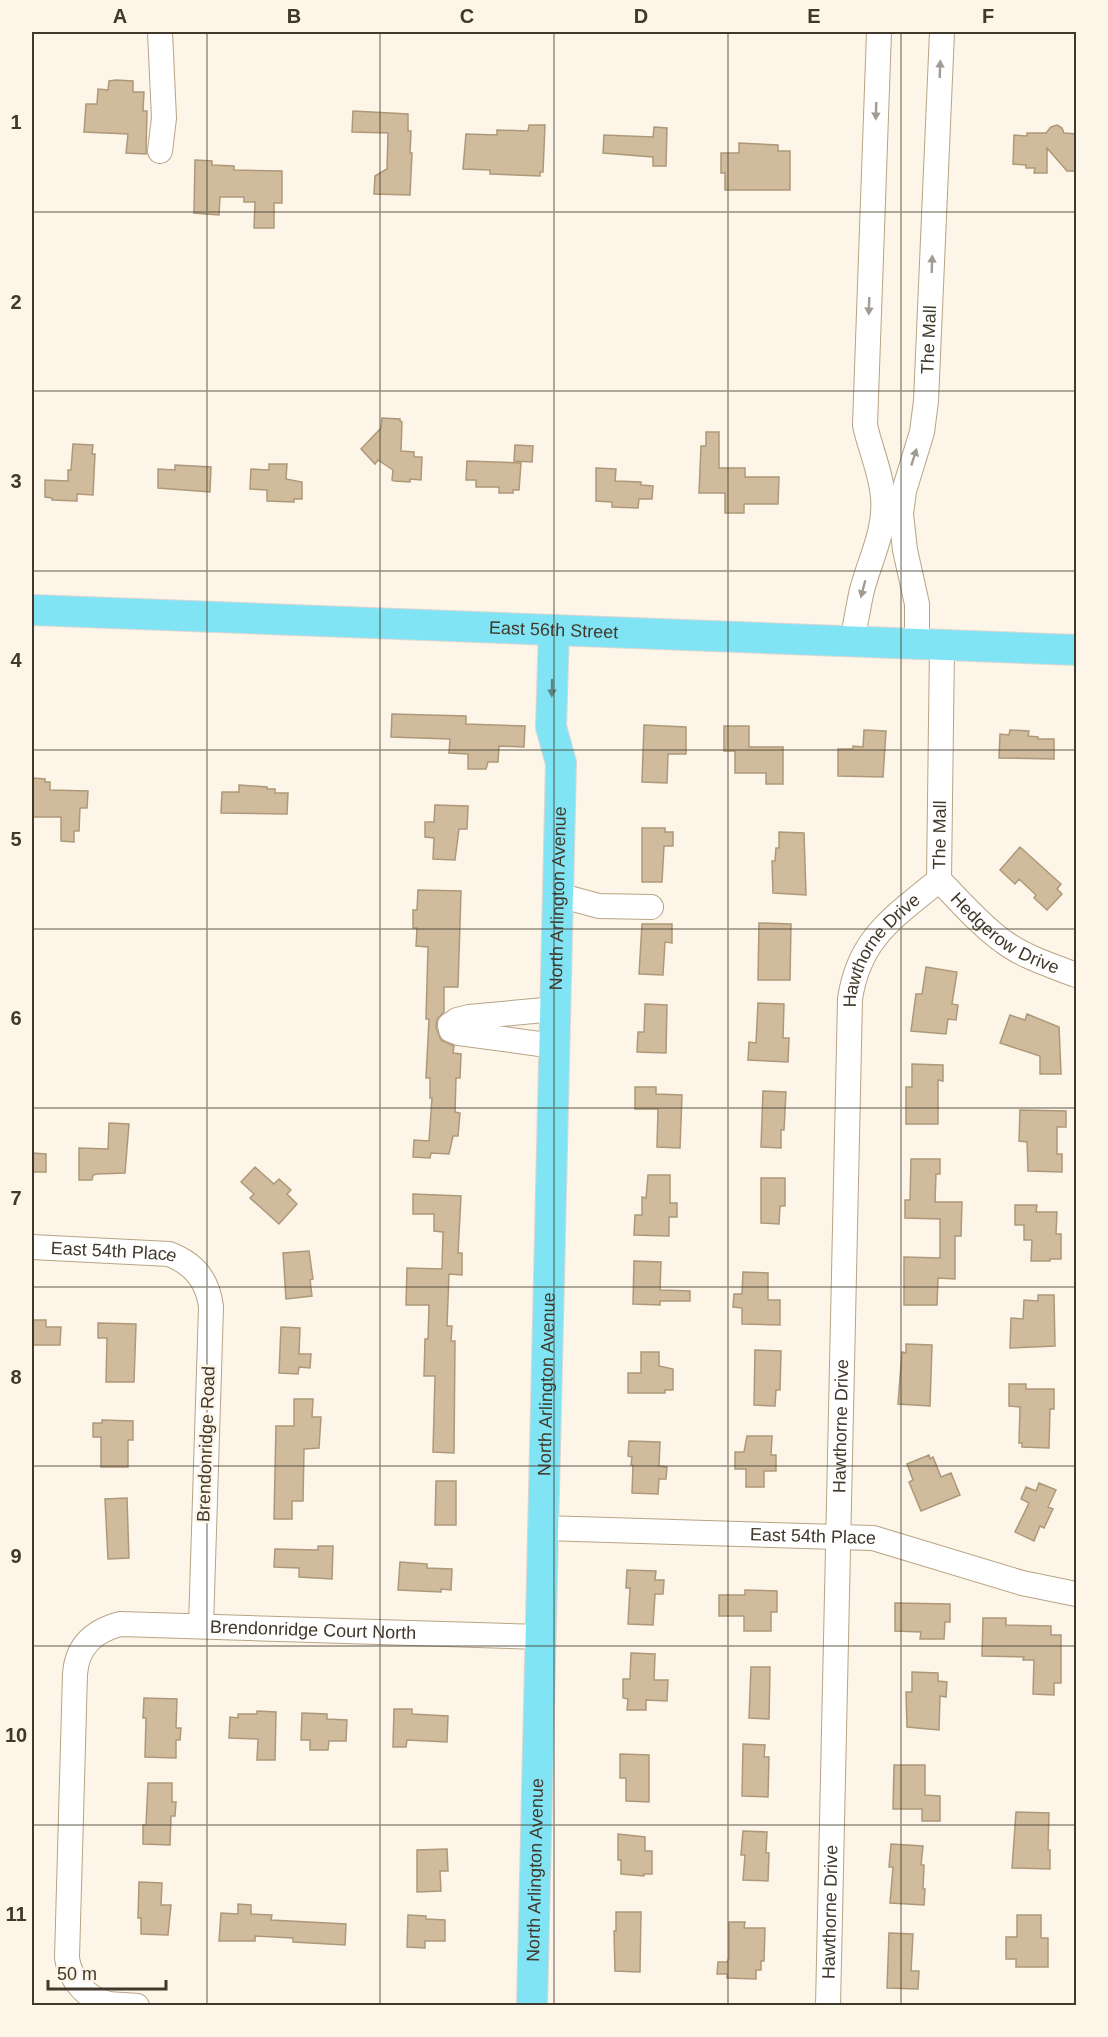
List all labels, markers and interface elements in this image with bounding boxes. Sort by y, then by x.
text: A [113,5,127,27]
text: B [287,5,301,27]
text: C [460,5,474,27]
text: D [634,5,648,27]
text: E [807,5,821,27]
text: F [982,5,994,27]
one-way arrow [936,60,945,79]
one-way arrow [872,101,881,120]
text: 1 [10,111,22,133]
one-way arrow [927,255,937,274]
text: 2 [10,291,22,313]
one-way arrow [865,296,874,315]
street label: The Mall [917,305,940,375]
one-way arrow [910,448,919,466]
text: 3 [10,470,22,492]
one-way arrow [858,580,867,598]
street label: East 56th Street [489,618,619,642]
text: 4 [10,649,22,671]
one-way arrow [548,678,557,697]
street label: The Mall [929,800,950,870]
street label: North Arlington Avenue [546,806,570,990]
text: 5 [10,828,22,850]
street label: Hedgerow Drive [947,888,1062,978]
street label: Hawthorne Drive [840,890,924,1008]
text: 6 [10,1007,22,1029]
text: 7 [10,1187,22,1209]
street label: East 54th Place [50,1238,180,1266]
street label: North Arlington Avenue [534,1292,559,1476]
street label: Hawthorne Drive [829,1359,852,1493]
text: 8 [10,1366,22,1388]
street label: Brendonridge Road [193,1366,219,1522]
street label: East 54th Place [750,1524,876,1548]
text: 9 [10,1545,22,1567]
street label: Brendonridge Court North [210,1617,416,1643]
text: 10 [5,1724,27,1746]
street label: North Arlington Avenue [523,1778,547,1962]
street label: Hawthorne Drive [819,1845,842,1979]
text: 11 [5,1903,27,1925]
scale bar [48,1953,166,1991]
text: 50 m [57,1964,97,1984]

